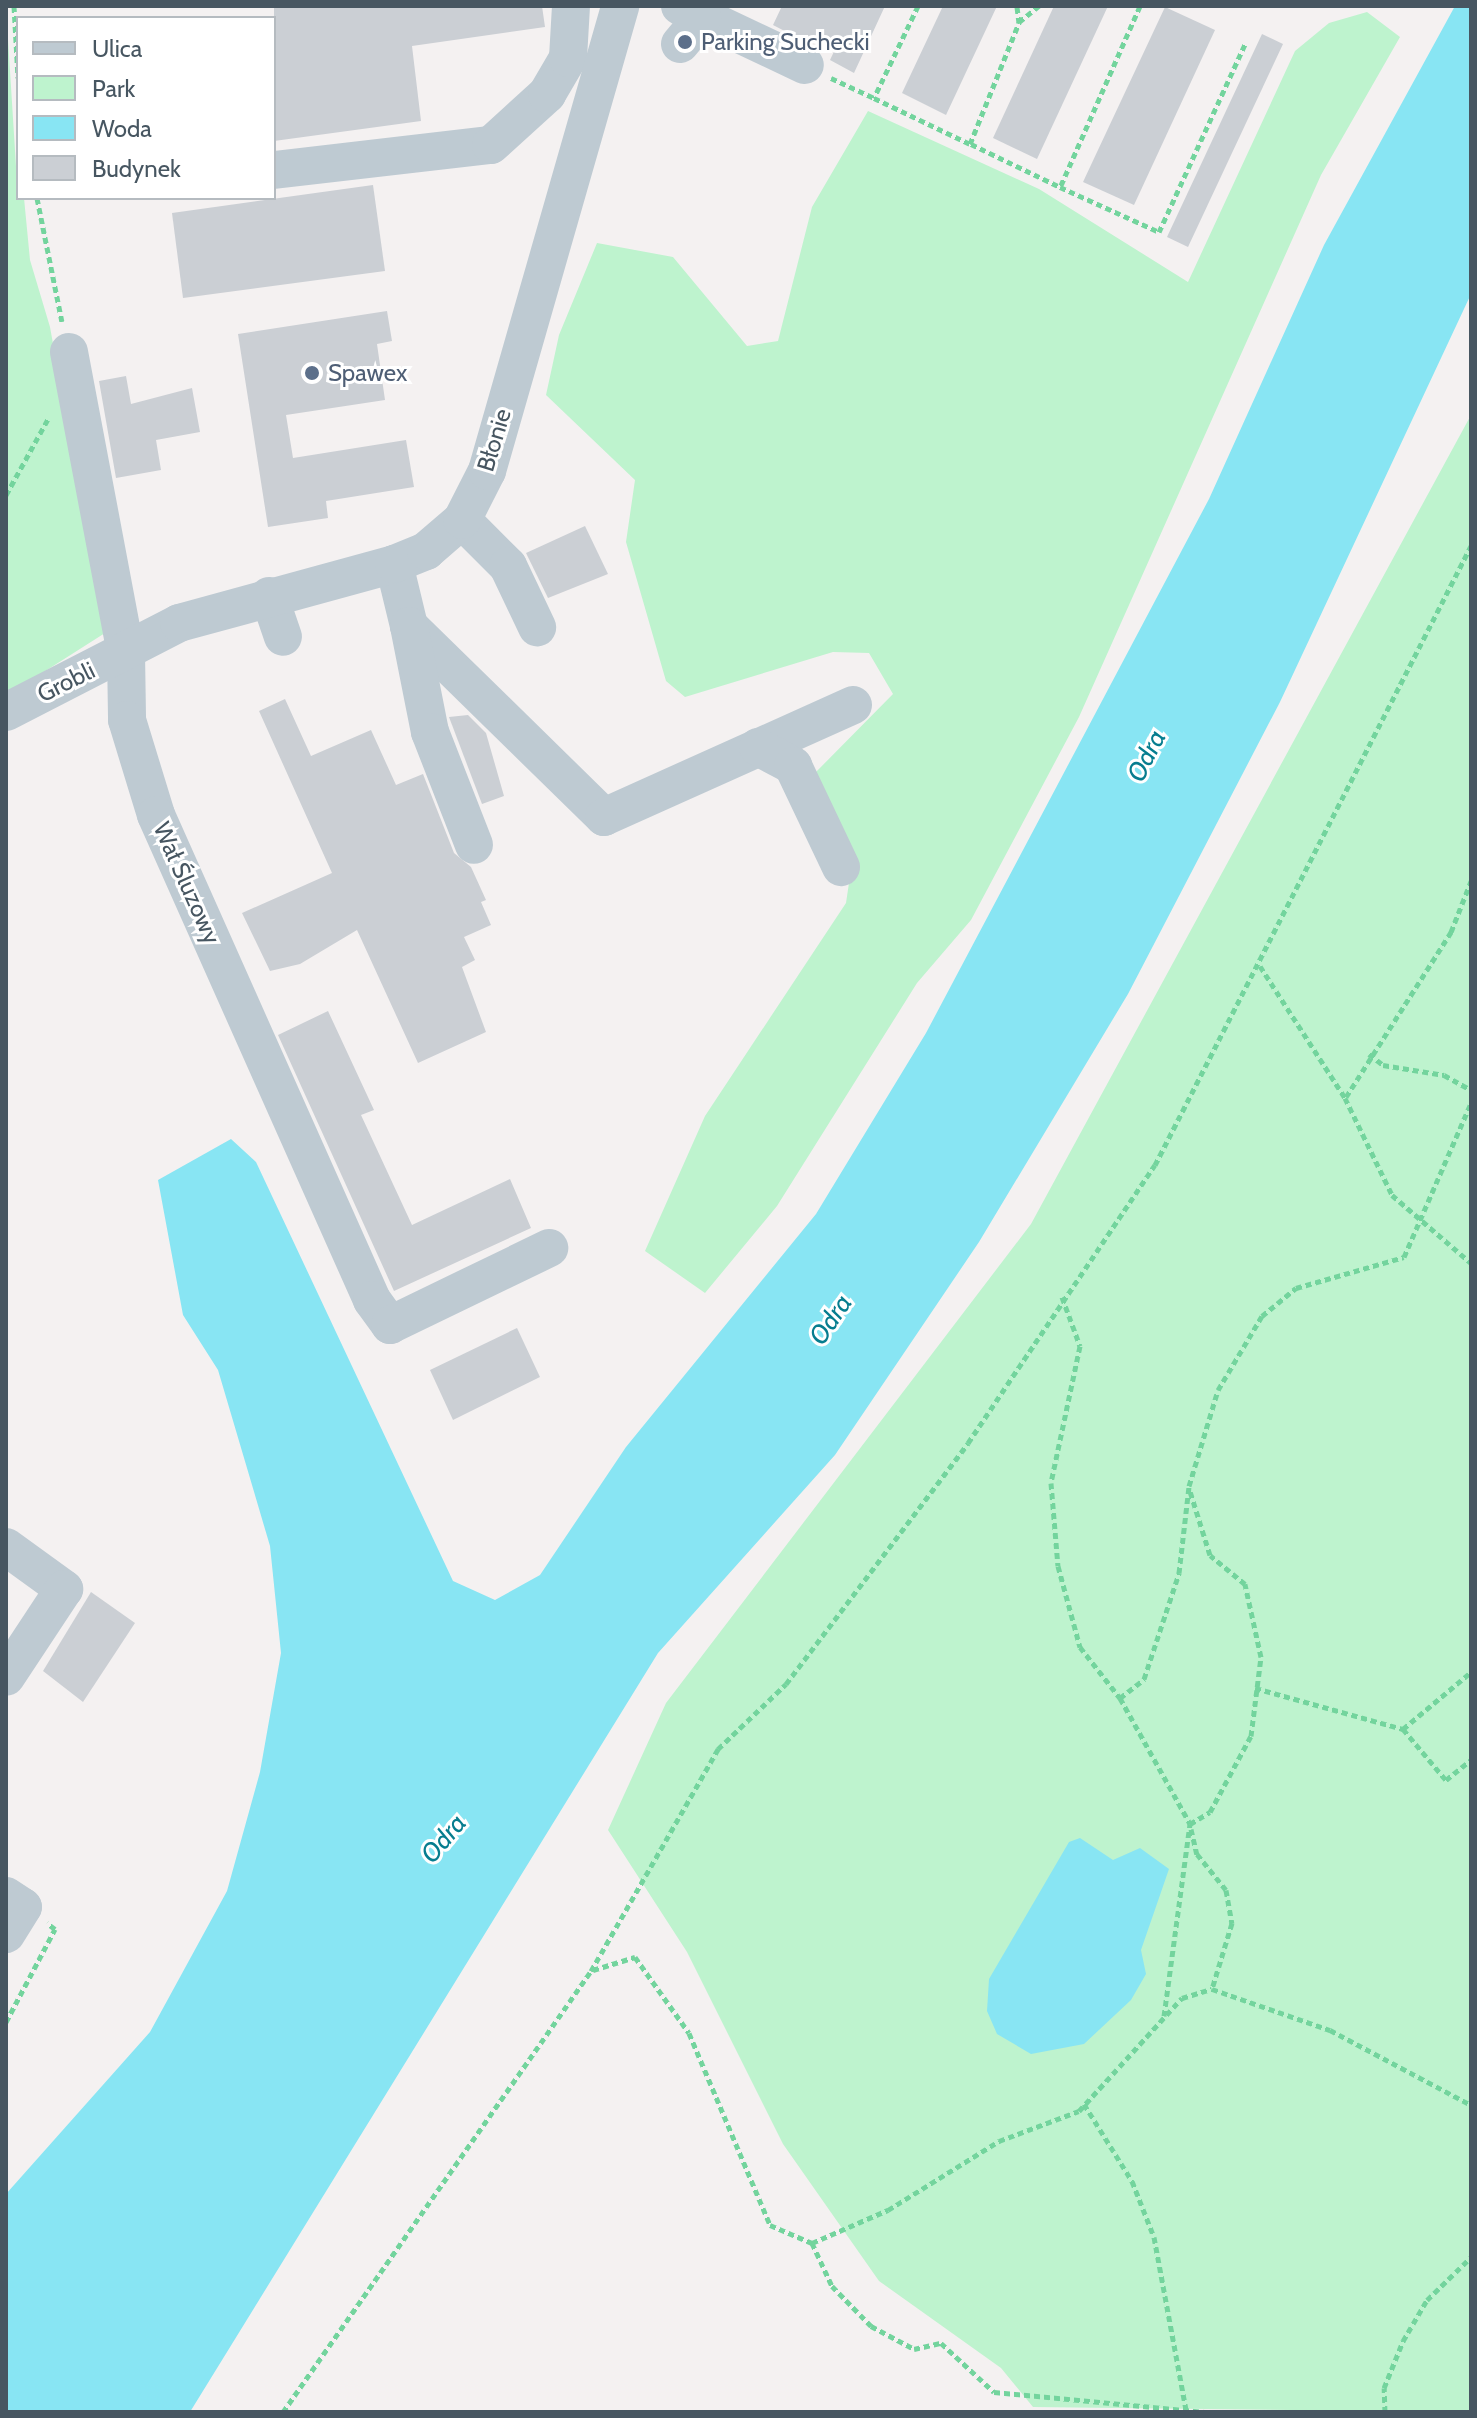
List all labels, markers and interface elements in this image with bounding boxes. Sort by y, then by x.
legend [16,16,276,200]
place label: Parking Suchecki [701,28,869,56]
marker: Parking Suchecki [676,33,694,51]
text: Ulica [92,34,142,63]
text: Park [92,74,135,103]
text: Woda [92,114,152,143]
text: Budynek [92,154,181,183]
place label: Spawex [328,359,407,387]
marker: Spawex [303,364,321,382]
street label: Błonie [471,405,517,475]
street label: Grobli [32,656,100,708]
water label: Odra [1121,725,1173,787]
street label: Wał Śluzowy [147,818,227,948]
water label: Odra [803,1289,859,1351]
water label: Odra [415,1808,473,1870]

